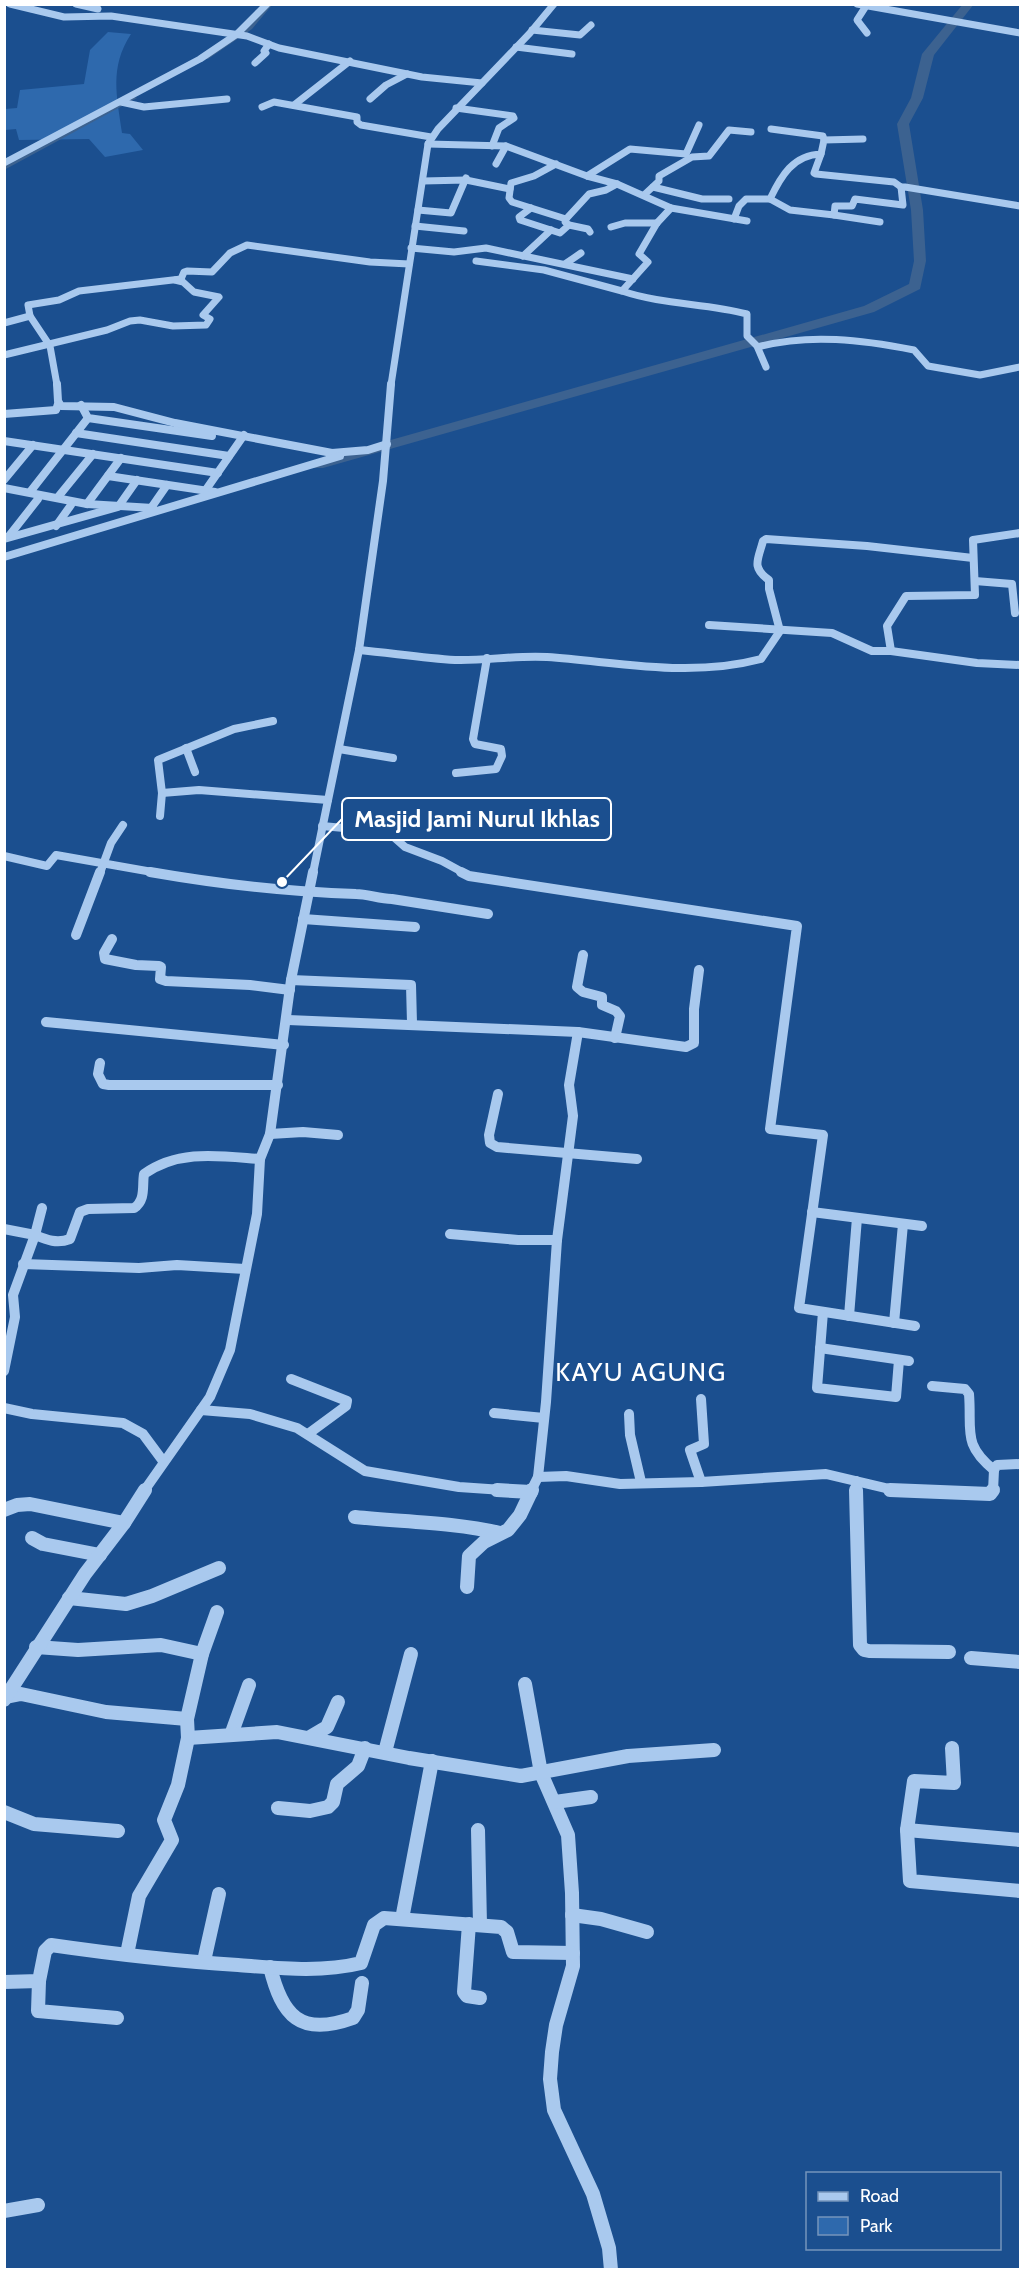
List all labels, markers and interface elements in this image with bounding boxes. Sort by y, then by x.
callout: Masjid Jami Nurul Ikhlas [342,798,611,840]
text: Masjid Jami Nurul Ikhlas [354,804,600,833]
district label: KAYU AGUNG [555,1356,727,1388]
legend [806,2172,1001,2250]
text: Road [860,2185,899,2207]
text: Park [860,2215,893,2237]

